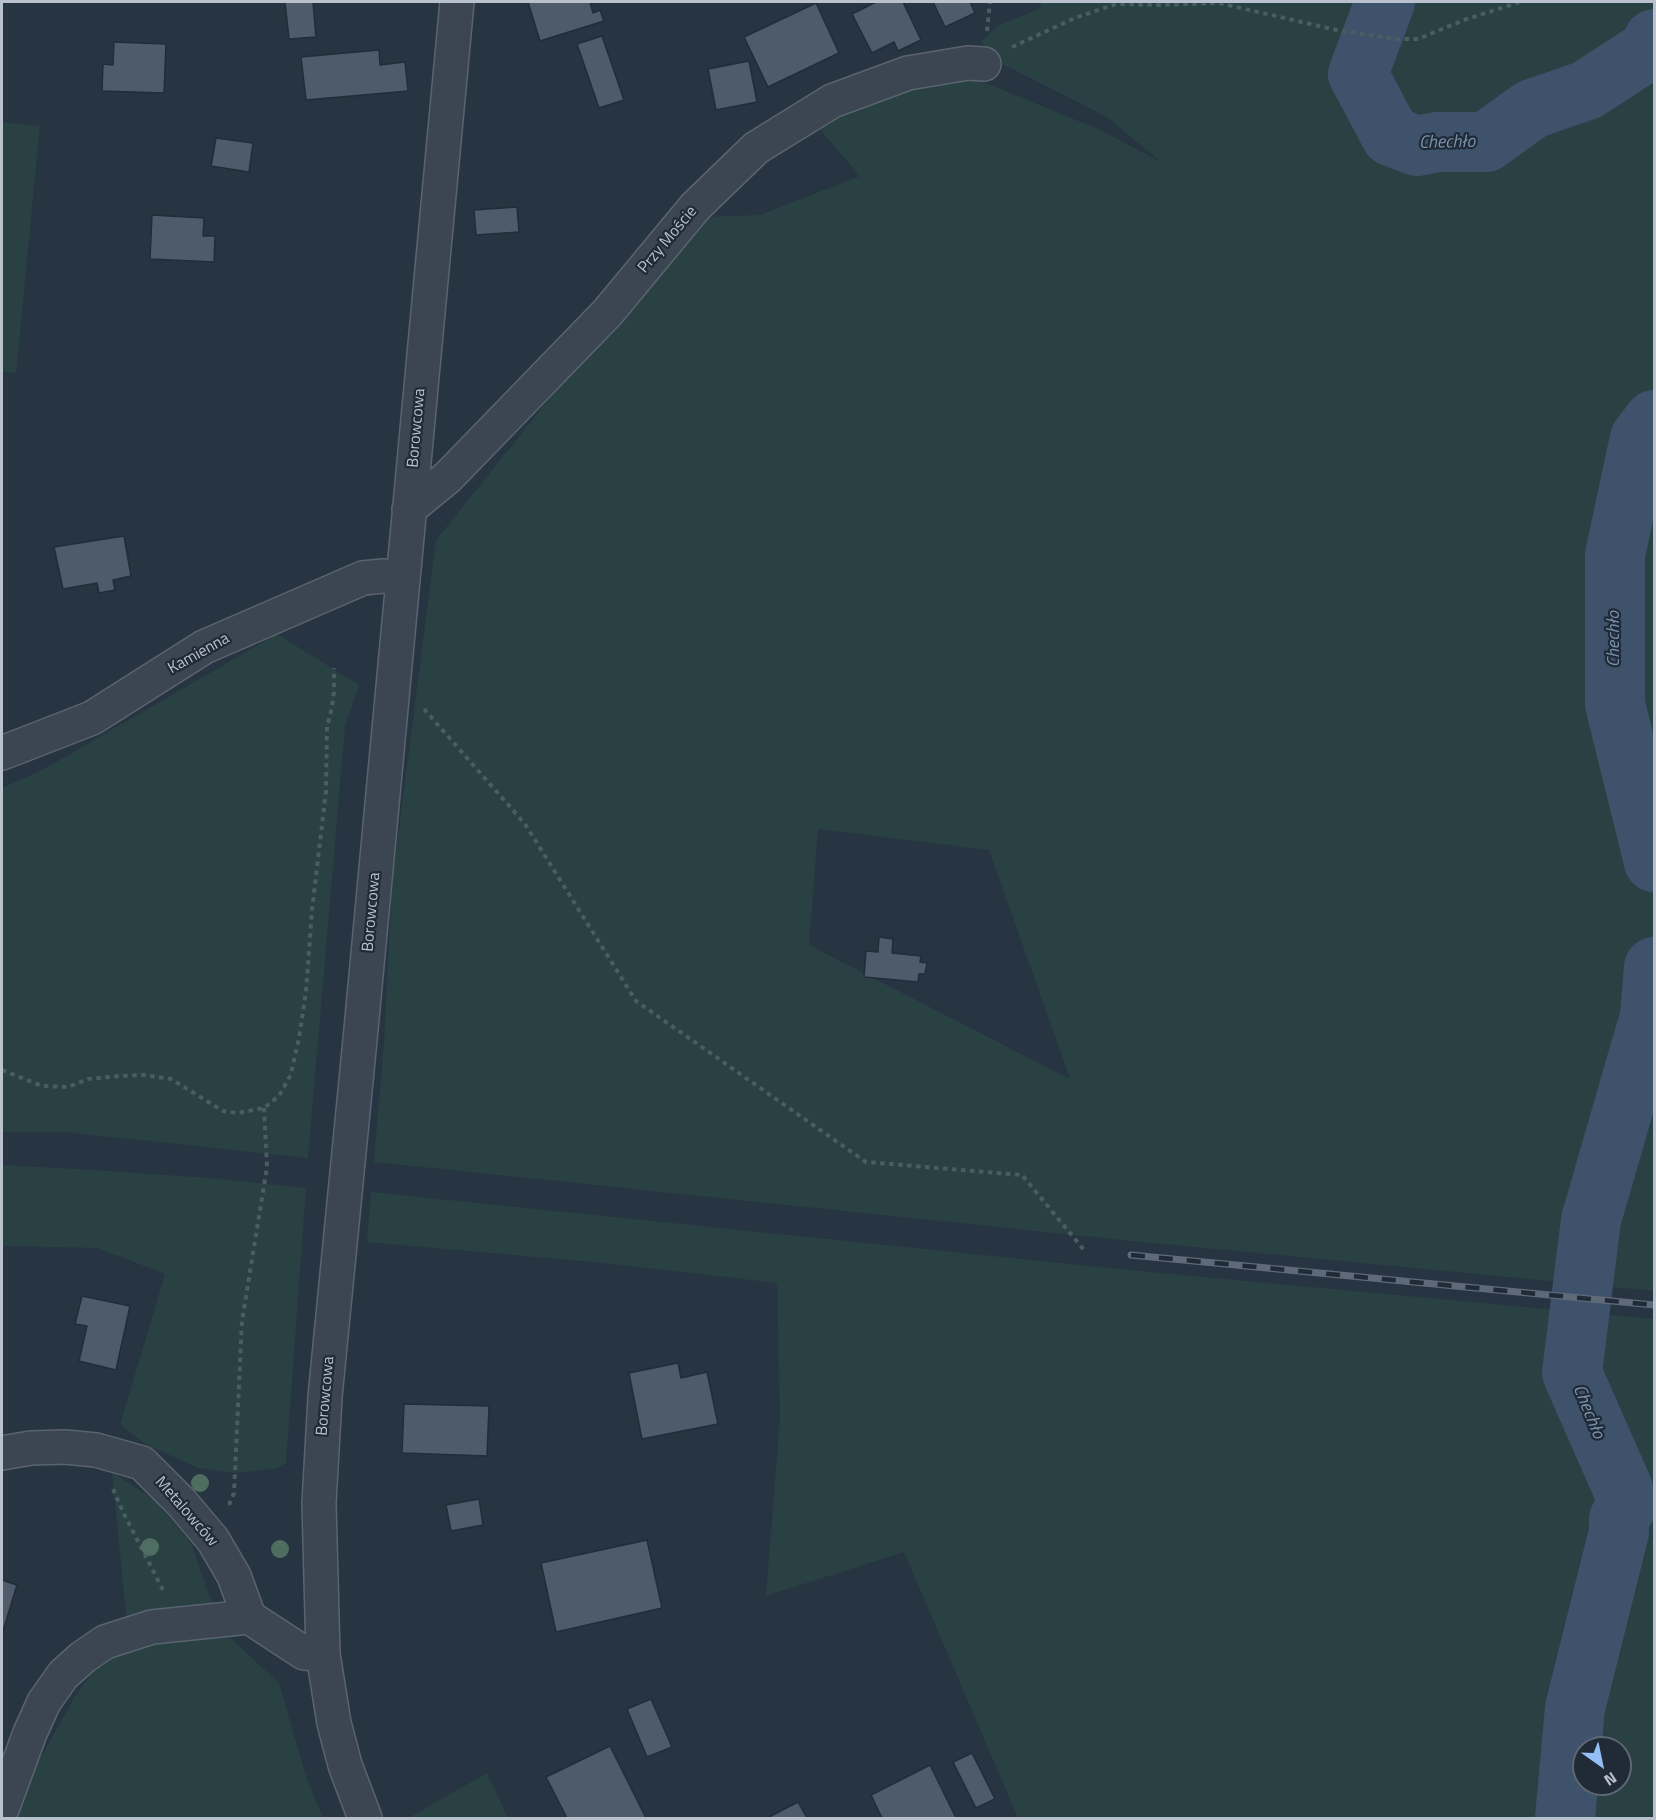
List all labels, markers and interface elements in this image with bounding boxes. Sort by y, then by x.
water label: Chechło [1419,132,1475,154]
street label: Przy Moście [634,203,702,277]
street label: Borowcowa [404,388,430,468]
water label: Chechło [1604,611,1626,667]
street label: Kamienna [165,629,233,679]
street label: Borowcowa [359,872,385,952]
street label: Borowcowa [313,1356,339,1436]
water label: Chechło [1567,1382,1609,1442]
street label: Metalowców [150,1473,222,1551]
north arrow [1572,1736,1632,1796]
text: N [1600,1766,1622,1793]

